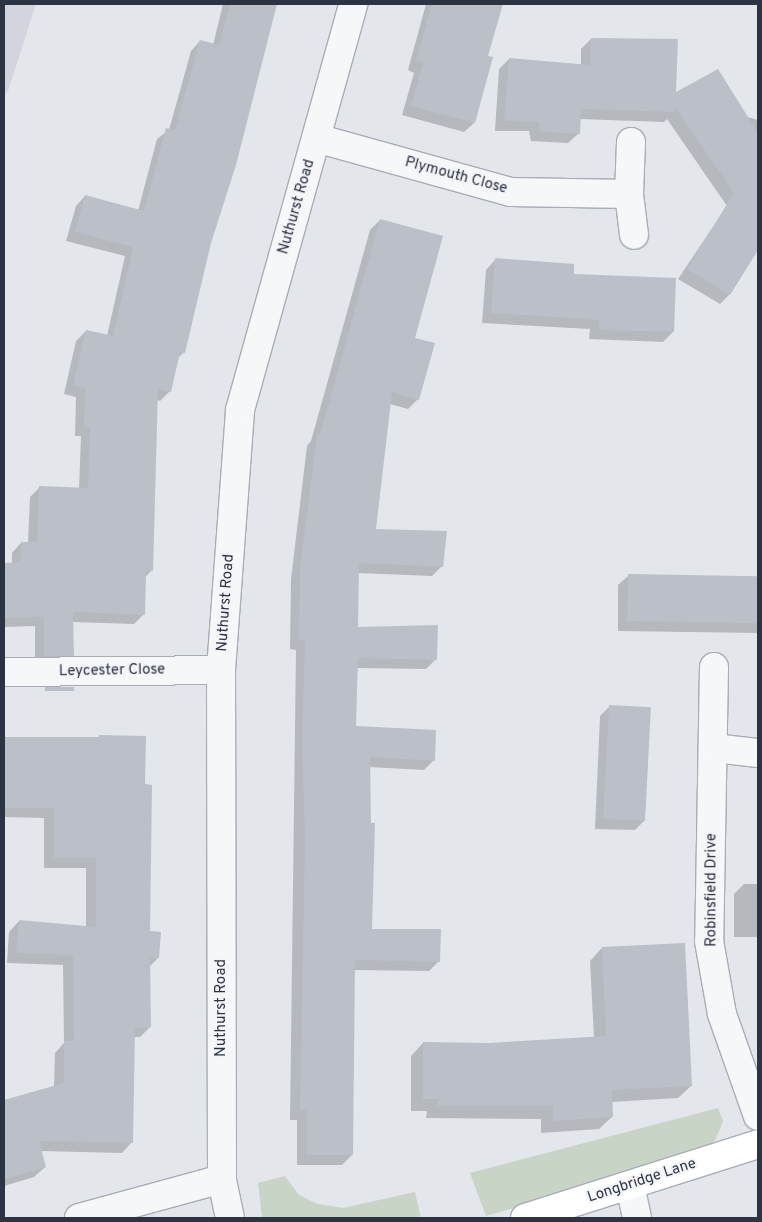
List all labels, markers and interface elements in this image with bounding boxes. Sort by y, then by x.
street label: Plymouth Close [403,154,509,198]
street label: Nuthurst Road [275,157,319,257]
street label: Nuthurst Road [214,554,238,652]
street label: Leycester Close [59,661,165,681]
street label: Robinsfield Drive [703,833,721,947]
street label: Nuthurst Road [213,959,231,1057]
street label: Longbridge Lane [585,1155,699,1207]

